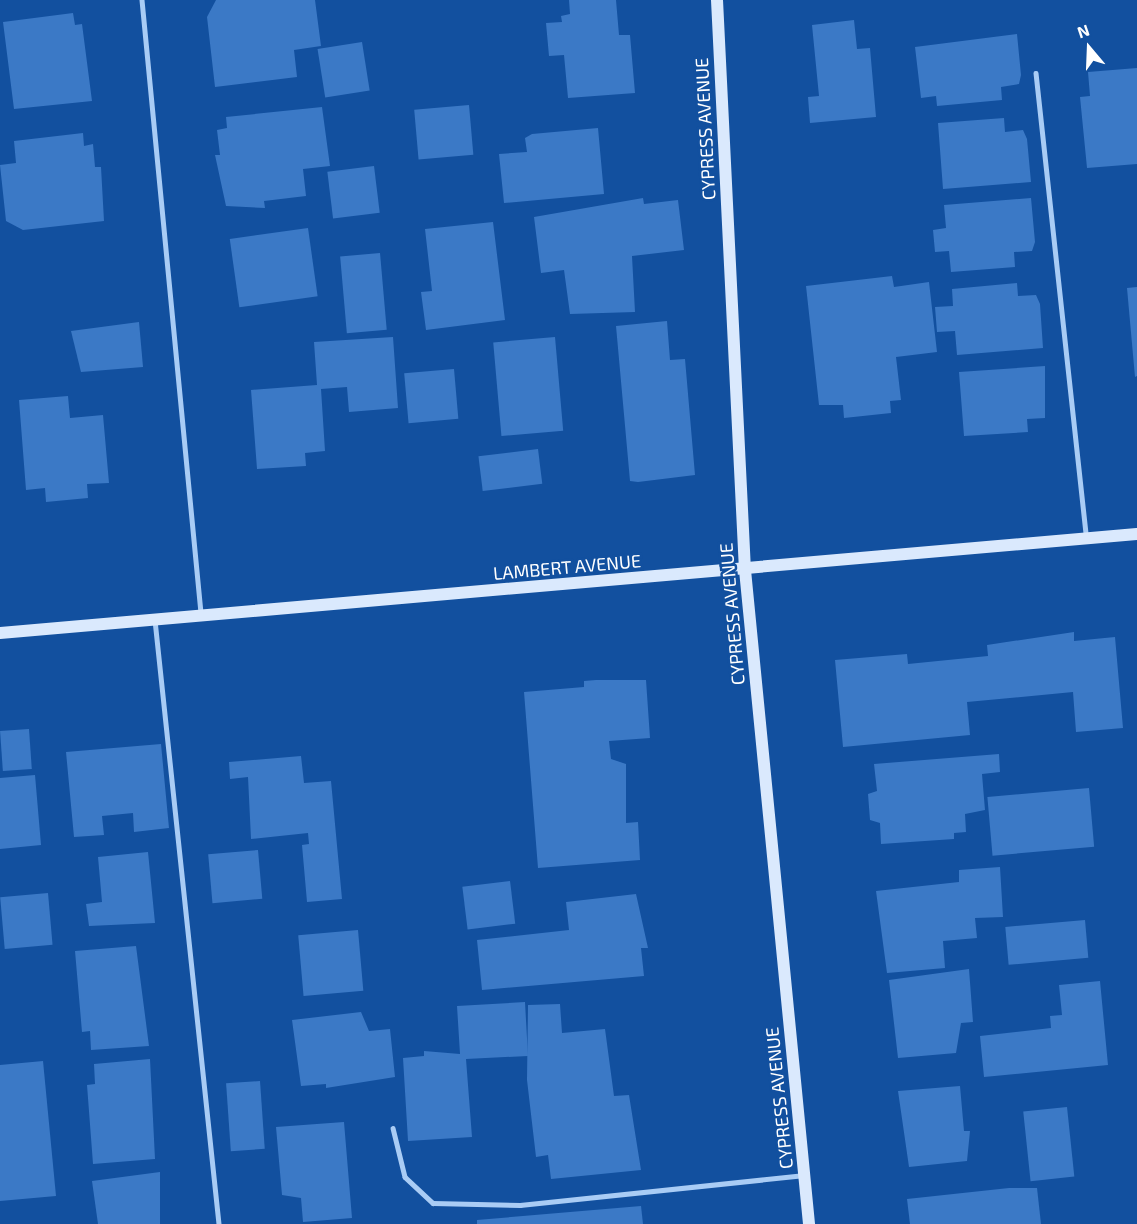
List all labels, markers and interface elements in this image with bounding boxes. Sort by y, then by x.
north arrow [1059,18,1119,78]
text: N [1074,20,1092,41]
street label: CYPRESS AVENUE [690,57,720,201]
street label: CYPRESS AVENUE [715,542,749,686]
street label: LAMBERT AVENUE [492,550,642,584]
street label: CYPRESS AVENUE [761,1026,797,1170]

